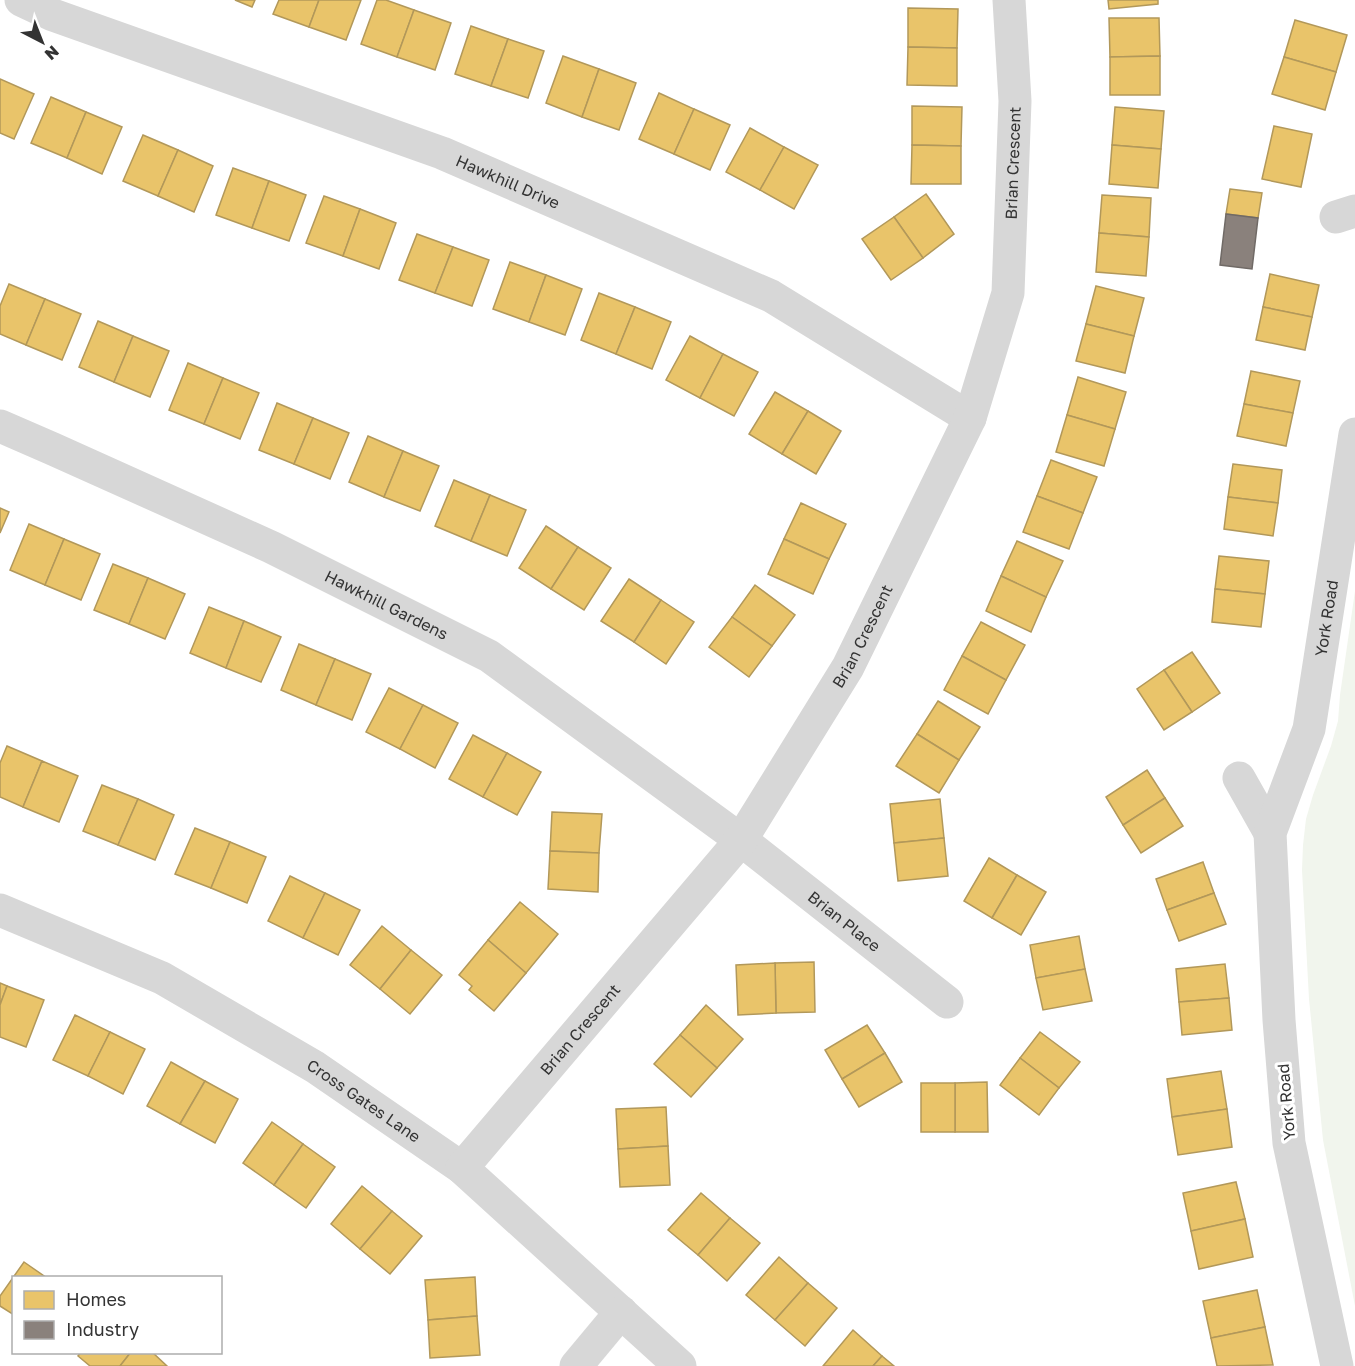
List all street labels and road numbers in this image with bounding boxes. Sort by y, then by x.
street label: Brian Crescent [1001,106,1025,220]
street label: Hawkhill Drive [453,150,563,213]
street label: Hawkhill Gardens [322,566,452,644]
street label: York Road [1310,578,1342,658]
street label: Brian Crescent [828,581,897,691]
street label: Brian Place [804,887,885,956]
street label: Brian Crescent [536,980,624,1079]
street label: Cross Gates Lane [304,1055,425,1147]
street label: York Road [1273,1063,1299,1141]

